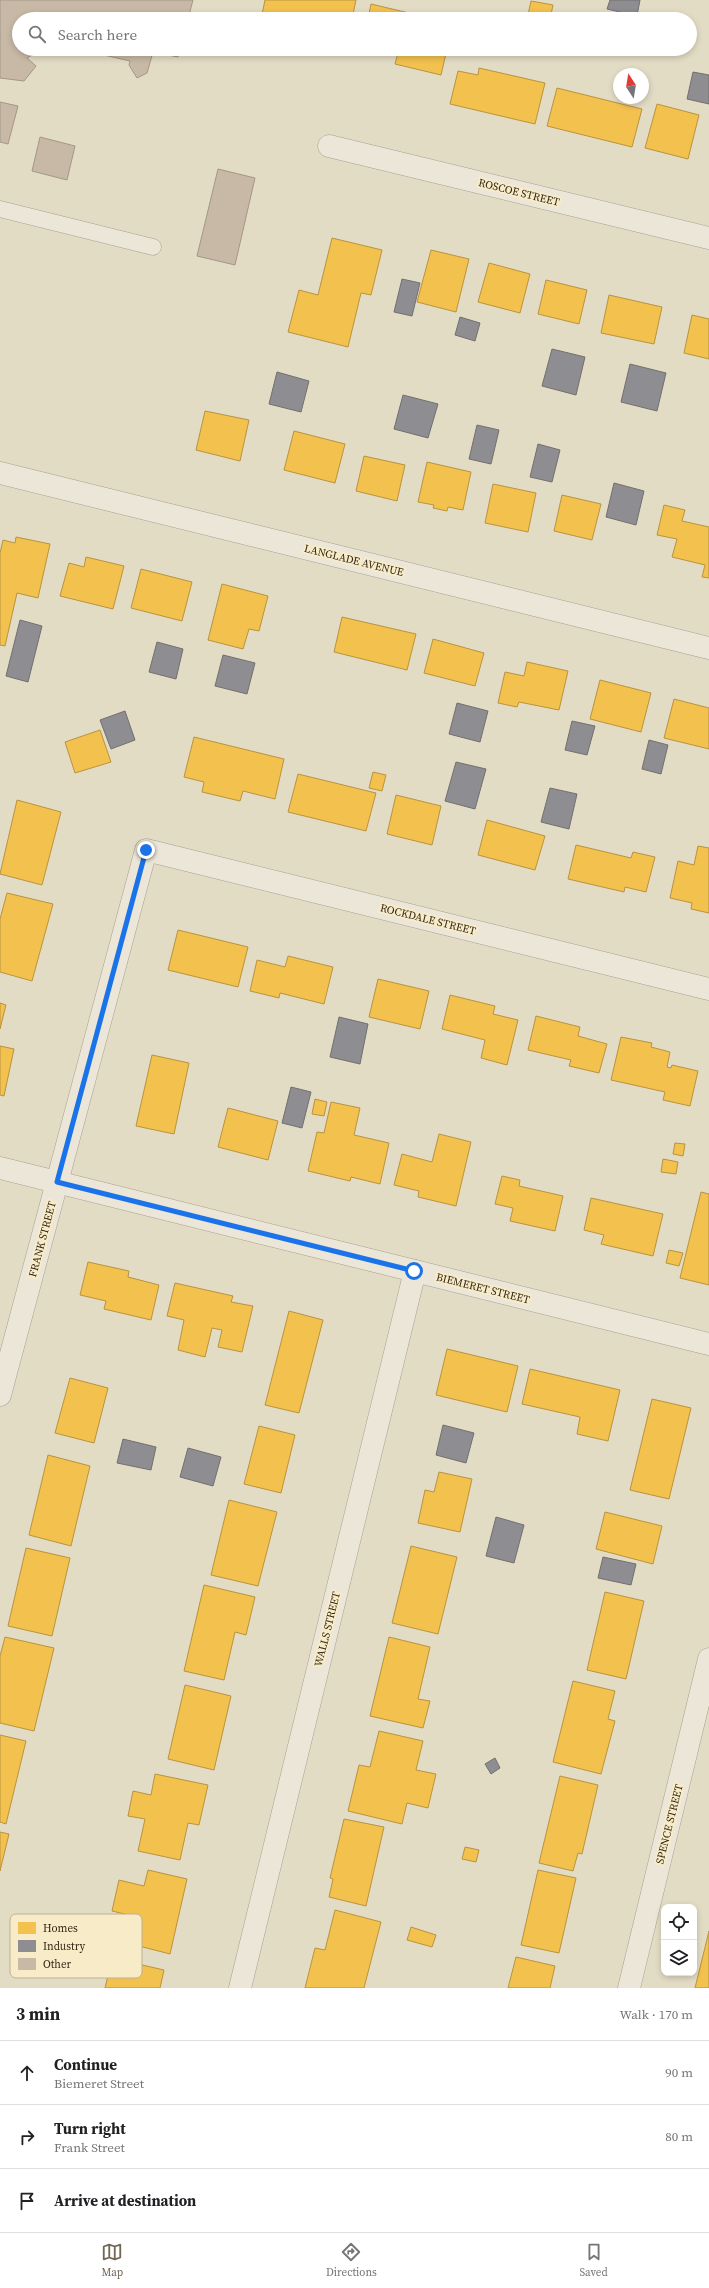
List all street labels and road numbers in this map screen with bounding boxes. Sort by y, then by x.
street label: ROSCOE STREET [477,175,561,210]
street label: LANGLADE AVENUE [303,541,405,580]
street label: ROCKDALE STREET [378,900,478,939]
street label: FRANK STREET [25,1199,60,1279]
street label: BIEMERET STREET [435,1270,532,1307]
street label: WALLS STREET [311,1590,344,1668]
street label: SPENCE STREET [652,1782,687,1866]

